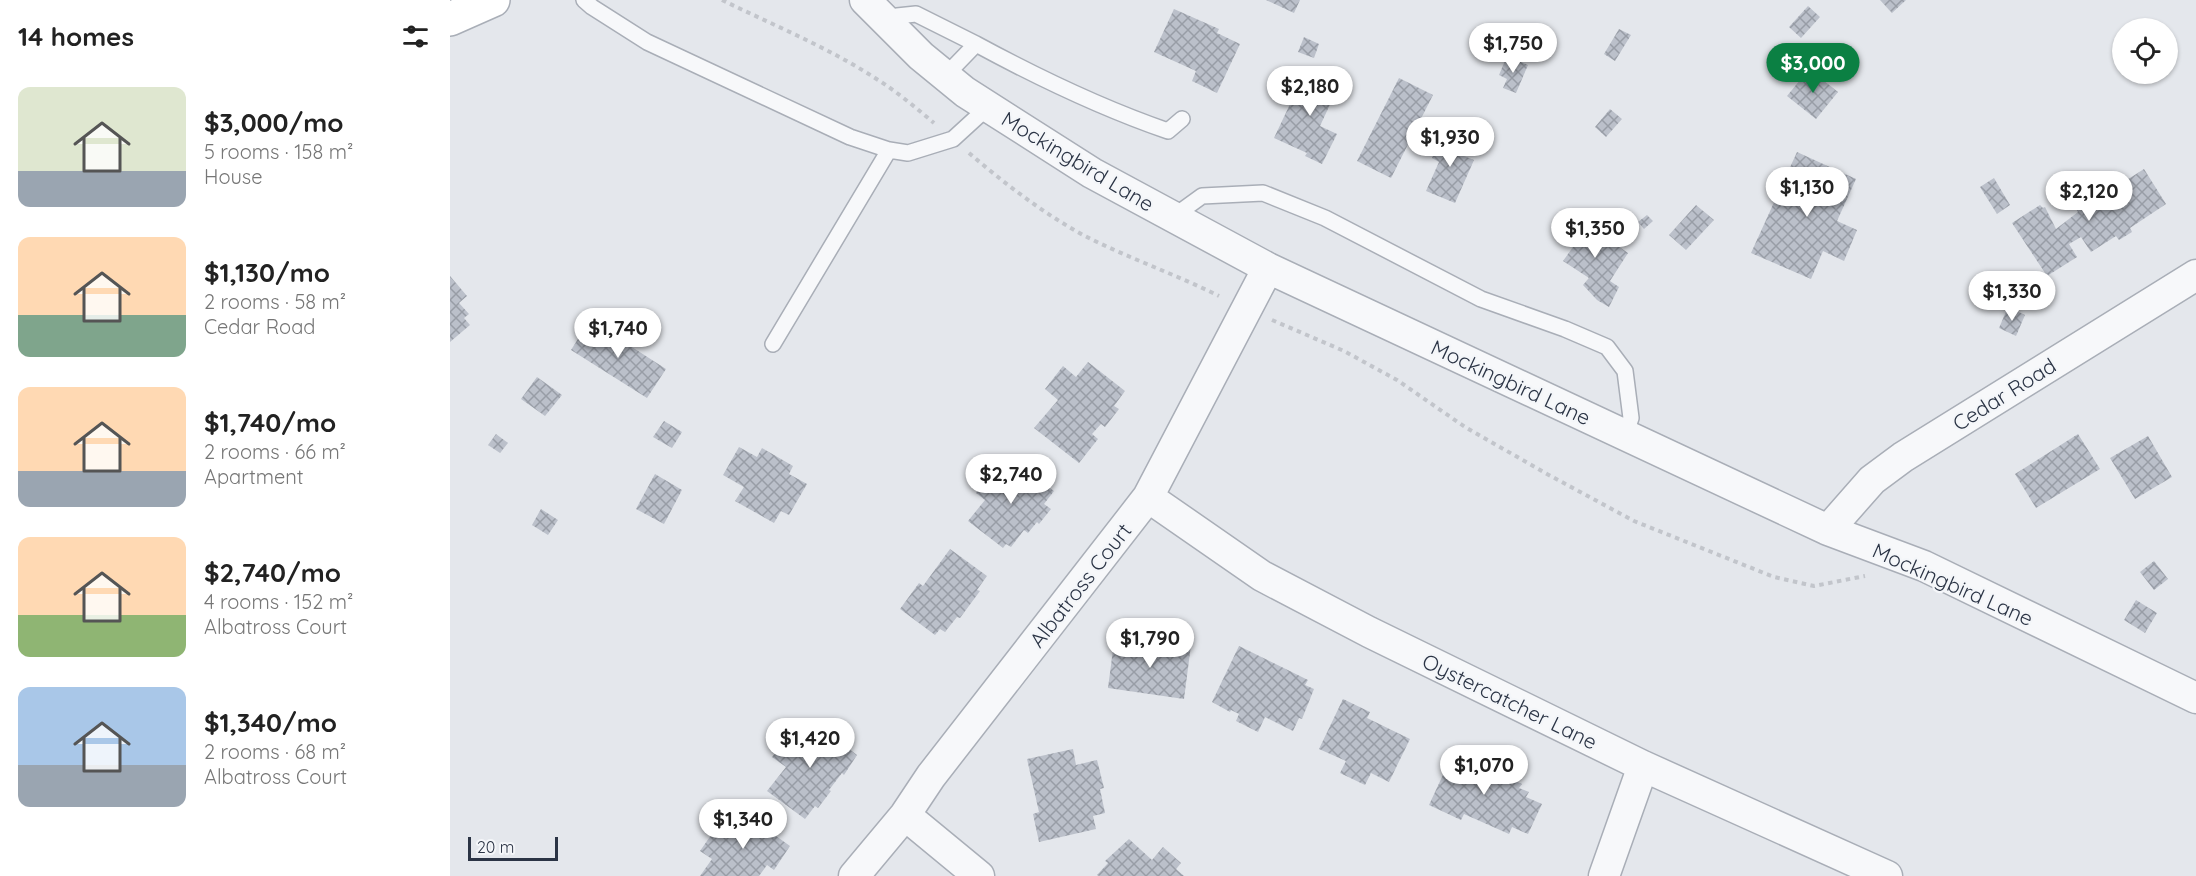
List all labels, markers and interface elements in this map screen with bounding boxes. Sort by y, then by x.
map controls [2112,18,2178,84]
button: locate [2112,18,2178,84]
text: 14 homes [18,20,134,53]
icon: filters [399,20,432,53]
pin: $1,750 [1464,23,1562,74]
text: $1,750 [1483,30,1543,55]
pin: $3,000 [1764,43,1862,94]
text: $3,000 [1780,50,1846,75]
pin: $2,180 [1261,66,1359,117]
text: $2,180 [1281,73,1339,98]
street label: Mockingbird Lane [997,105,1159,217]
text: $3,000/mo [204,106,344,139]
icon: home [66,111,138,183]
pin: $1,930 [1401,117,1499,168]
text: $1,930 [1420,124,1480,149]
text: 5 rooms · 158 m² [204,139,353,164]
text: House [204,164,263,189]
pin: $1,130 [1758,167,1856,218]
pin: $2,120 [2040,171,2138,222]
text: $1,130 [1780,174,1834,199]
text: $2,120 [2060,178,2118,203]
pin: $1,350 [1546,208,1644,259]
text: $1,350 [1565,215,1625,240]
text: $1,130/mo [204,256,330,289]
icon: home [66,261,138,333]
pin: $1,330 [1963,271,2061,322]
text: $1,330 [1983,278,2041,303]
text: 2 rooms · 58 m² [204,289,346,314]
pin: $1,740 [569,308,667,359]
text: Cedar Road [204,314,315,339]
text: $1,740 [588,315,648,340]
street label: Mockingbird Lane [1427,334,1595,430]
street label: Cedar Road [1948,352,2060,436]
text: $1,740/mo [204,406,336,439]
icon: home [66,411,138,483]
text: 2 rooms · 66 m² [204,439,346,464]
pin: $2,740 [962,454,1060,505]
text: $2,740 [979,461,1043,486]
text: Apartment [204,464,304,489]
street label: Albatross Court [1023,518,1137,652]
street label: Mockingbird Lane [1869,537,2037,631]
text: $2,740/mo [204,556,341,589]
icon: home [66,561,138,633]
text: 4 rooms · 152 m² [204,589,353,614]
text: Albatross Court [204,614,347,639]
pin: $1,790 [1101,618,1199,669]
text: $1,790 [1120,625,1180,650]
street label: Oystercatcher Lane [1418,647,1602,755]
text: $1,340/mo [204,706,337,739]
icon: home [66,711,138,783]
pin: $1,420 [761,718,859,769]
text: $1,420 [780,725,840,750]
text: 2 rooms · 68 m² [204,739,346,764]
pin: $1,070 [1435,745,1533,796]
text: $1,070 [1454,752,1514,777]
text: Albatross Court [204,764,347,789]
pin: $1,340 [694,799,792,850]
text: $1,340 [713,806,773,831]
scale bar [468,834,558,862]
text: 20 m [477,837,514,857]

